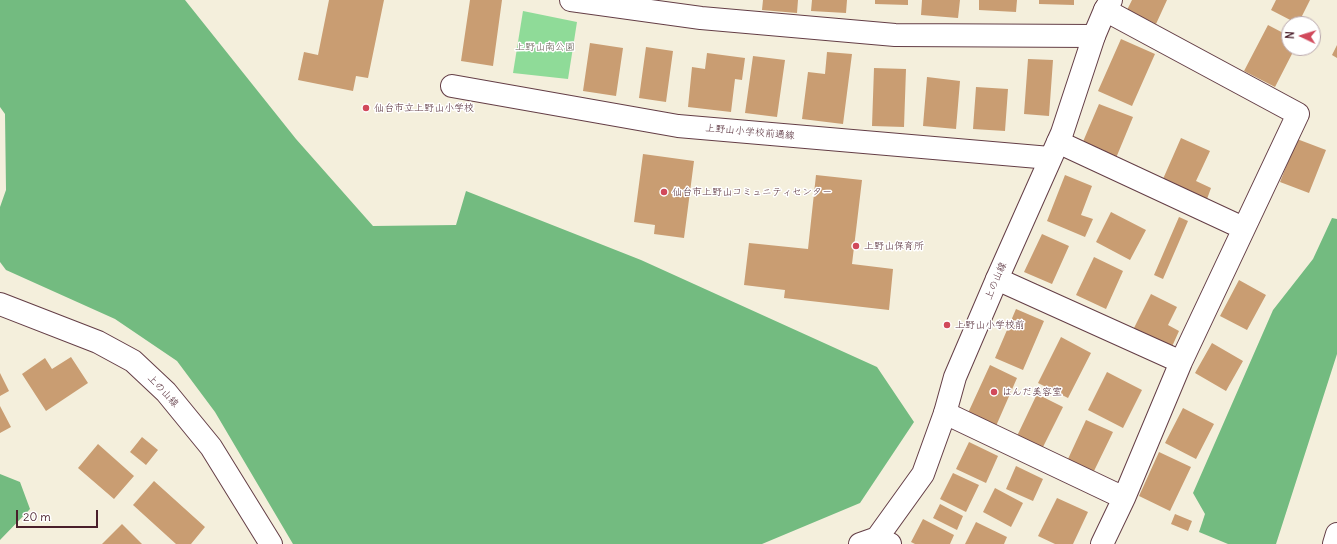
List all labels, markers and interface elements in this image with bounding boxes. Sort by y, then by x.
north arrow [1281,16,1321,56]
text: N [1283,31,1297,40]
park label: 上野山南公園 [515,41,575,53]
place label: 仙台市立上野山小学校 [374,102,474,114]
marker: 仙台市立上野山小学校 [361,103,371,113]
street label: 上野山小学校前通線 [705,122,795,142]
place label: 仙台市上野山コミュニティセンター [672,186,832,198]
marker: 仙台市上野山コミュニティセンター [659,187,669,197]
place label: 上野山保育所 [864,240,924,252]
marker: 上野山保育所 [851,241,861,251]
street label: 上の山線 [983,260,1009,302]
place label: 上野山小学校前 [955,319,1025,331]
marker: 上野山小学校前 [942,320,952,330]
street label: 上の山線 [145,372,181,410]
place label: はんだ美容室 [1002,386,1062,398]
marker: はんだ美容室 [989,387,999,397]
scale bar [18,502,100,528]
text: 20 m [23,509,51,524]

